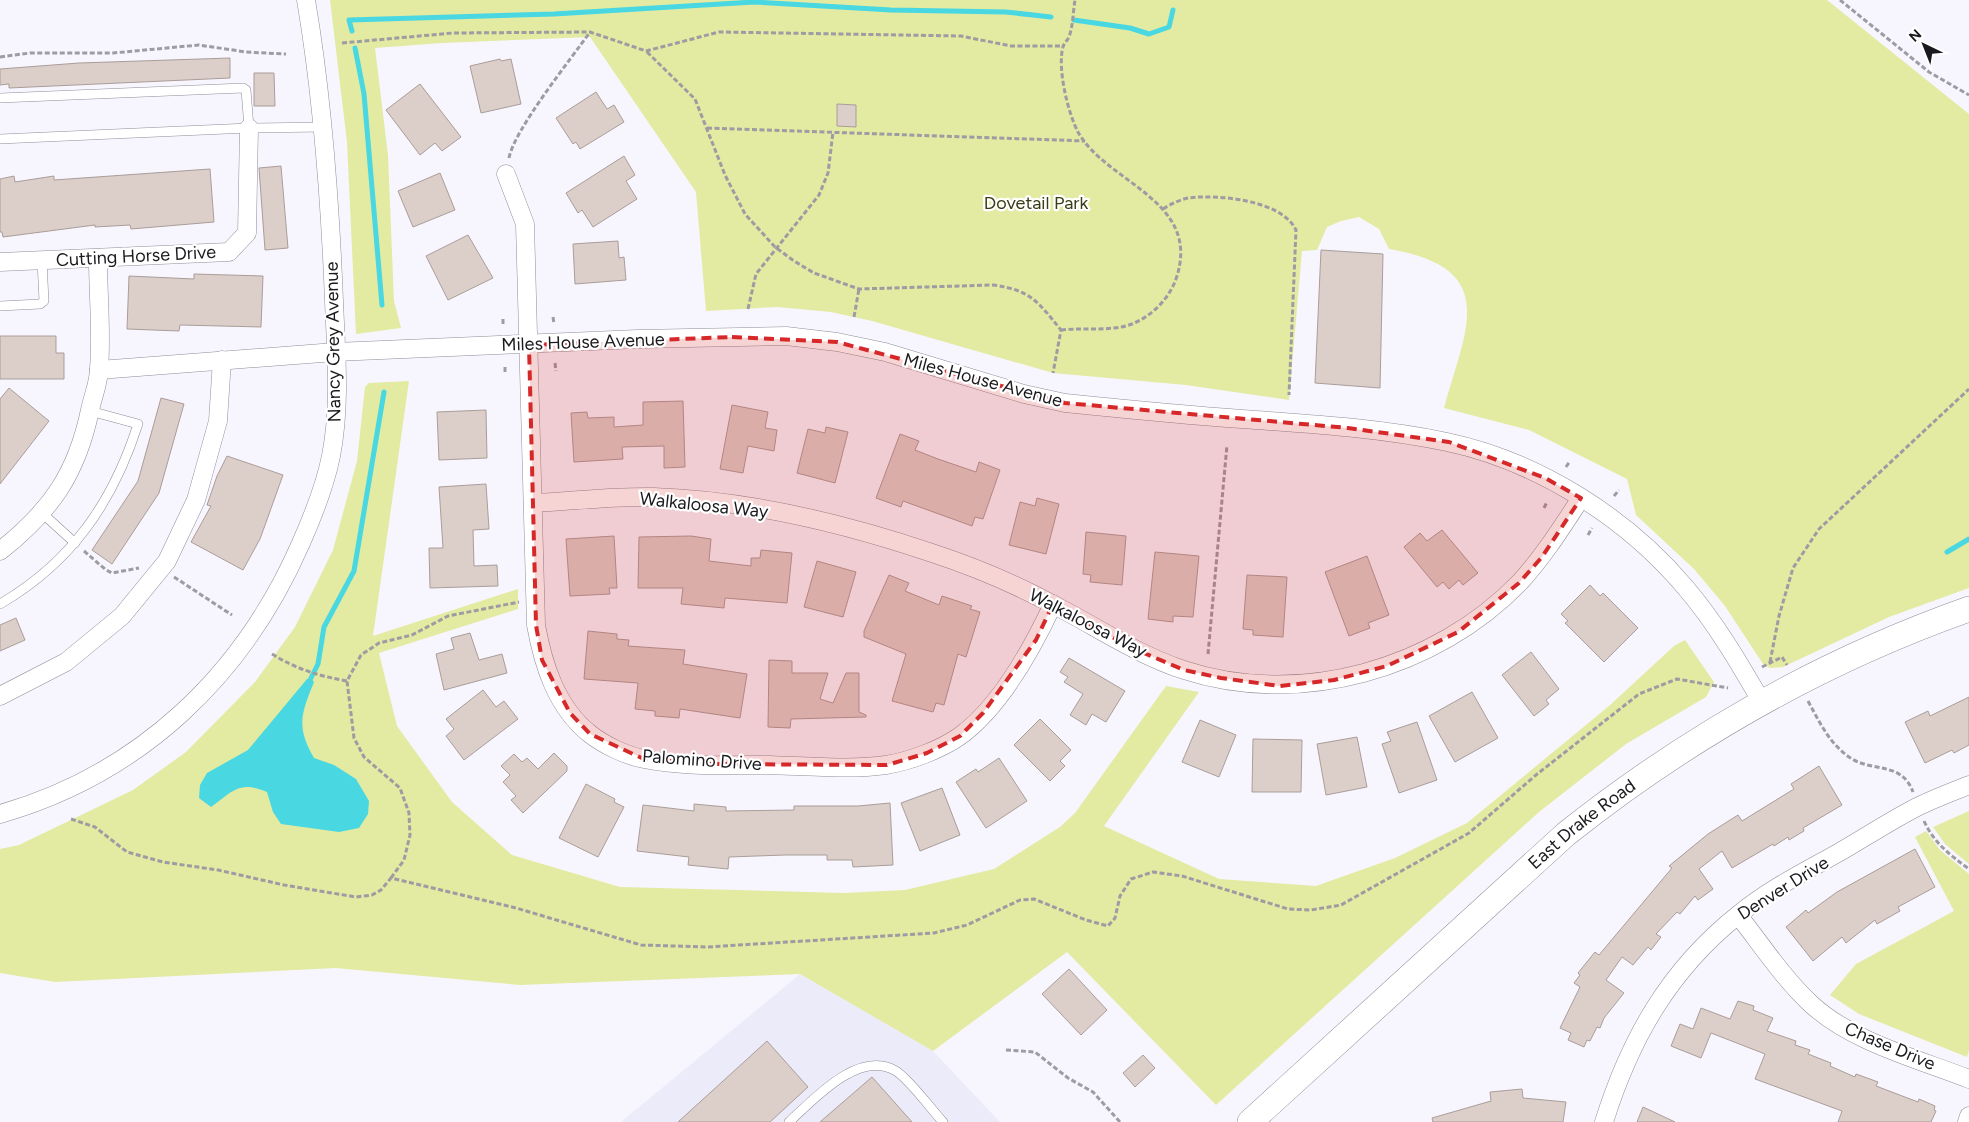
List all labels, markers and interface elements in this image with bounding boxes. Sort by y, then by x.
north arrow [1899,20,1949,70]
text: N [1906,26,1925,46]
park label: Dovetail Park [984,192,1088,214]
street label: Cutting Horse Drive [55,241,217,271]
street label: Nancy Grey Avenue [321,261,345,423]
street label: Miles House Avenue [501,328,665,356]
street label: Miles House Avenue [901,348,1065,412]
street label: Walkaloosa Way [639,487,770,523]
street label: Walkaloosa Way [1025,584,1151,662]
street label: Palomino Drive [641,745,763,775]
street label: East Drake Road [1524,774,1640,874]
street label: Denver Drive [1733,851,1833,925]
street label: Chase Drive [1841,1017,1939,1075]

